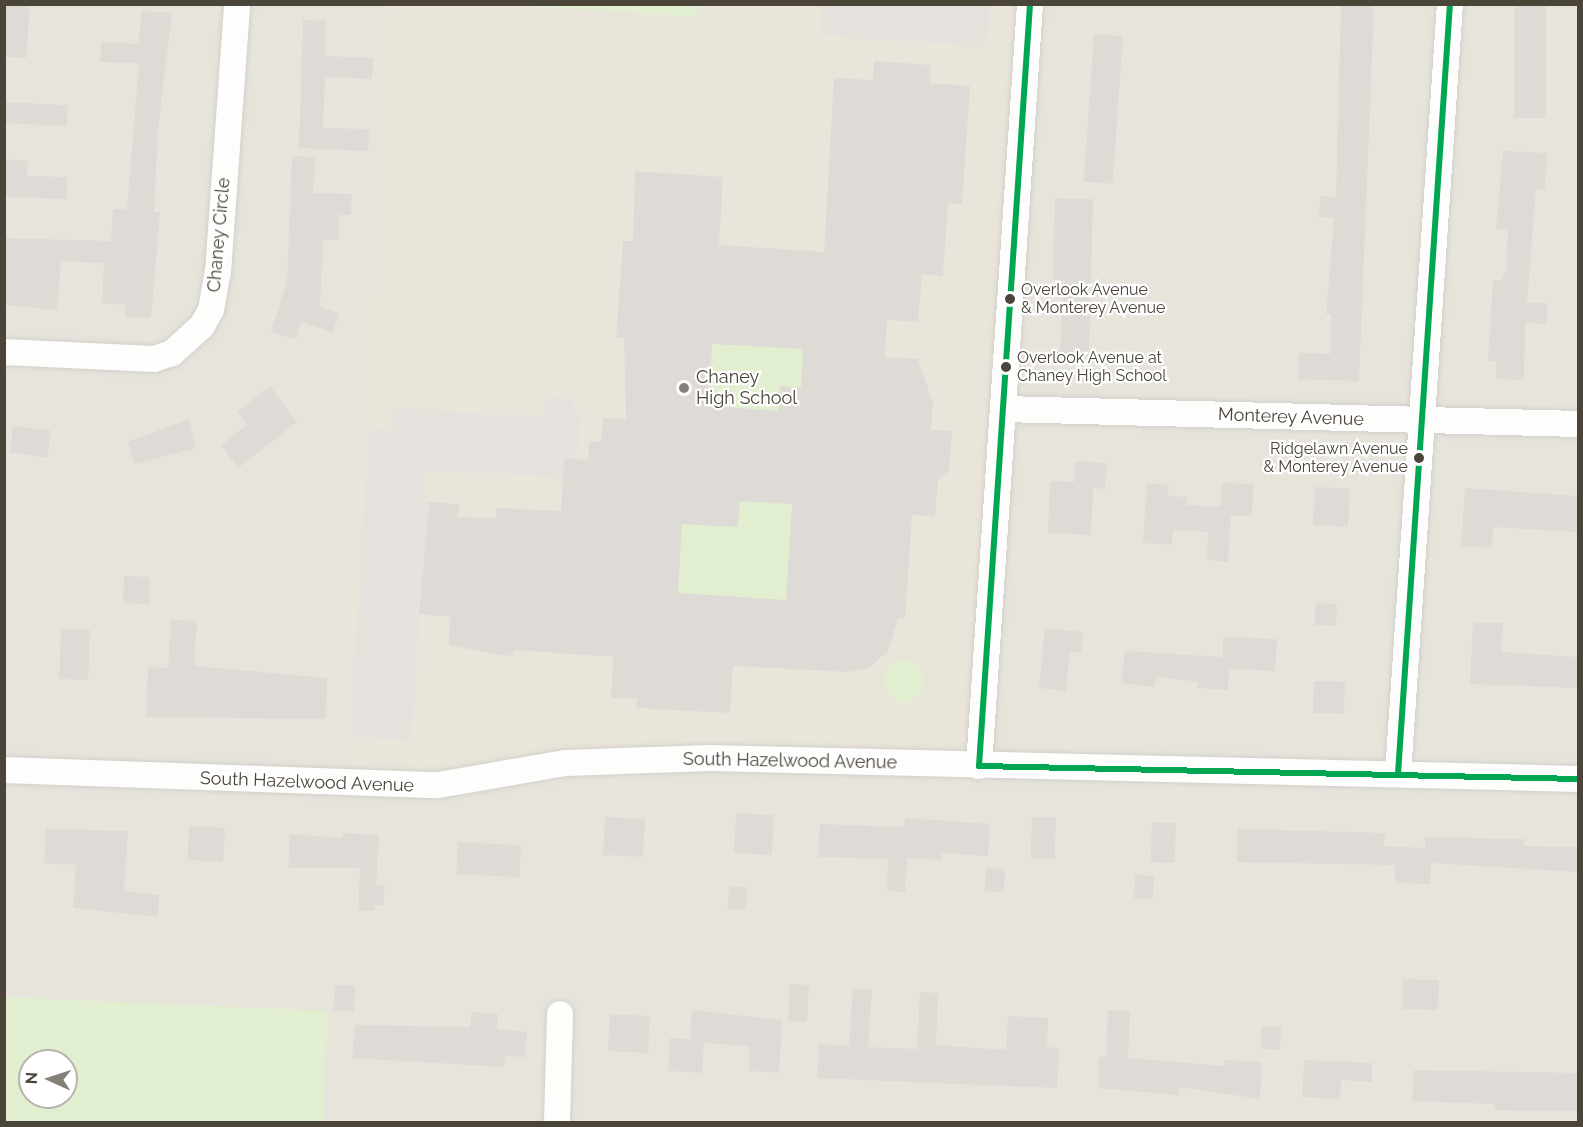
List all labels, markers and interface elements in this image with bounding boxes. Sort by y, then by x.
street label: Chaney Circle [203,177,235,293]
place label: Overlook Avenue & Monterey Avenue [1021,280,1166,318]
marker: Overlook Avenue & Monterey Avenue [1004,293,1016,305]
place label: Overlook Avenue at Chaney High School [1017,348,1167,386]
marker: Overlook Avenue at Chaney High School [1000,361,1012,373]
place label: Chaney High School [696,367,797,410]
marker: Chaney High School [677,381,691,395]
street label: Monterey Avenue [1217,404,1365,430]
place label: Ridgelawn Avenue & Monterey Avenue [1263,439,1408,477]
marker: Ridgelawn Avenue & Monterey Avenue [1413,452,1425,464]
street label: South Hazelwood Avenue [682,748,898,774]
street label: South Hazelwood Avenue [199,767,415,797]
north arrow [18,1049,78,1109]
text: N [22,1072,41,1085]

